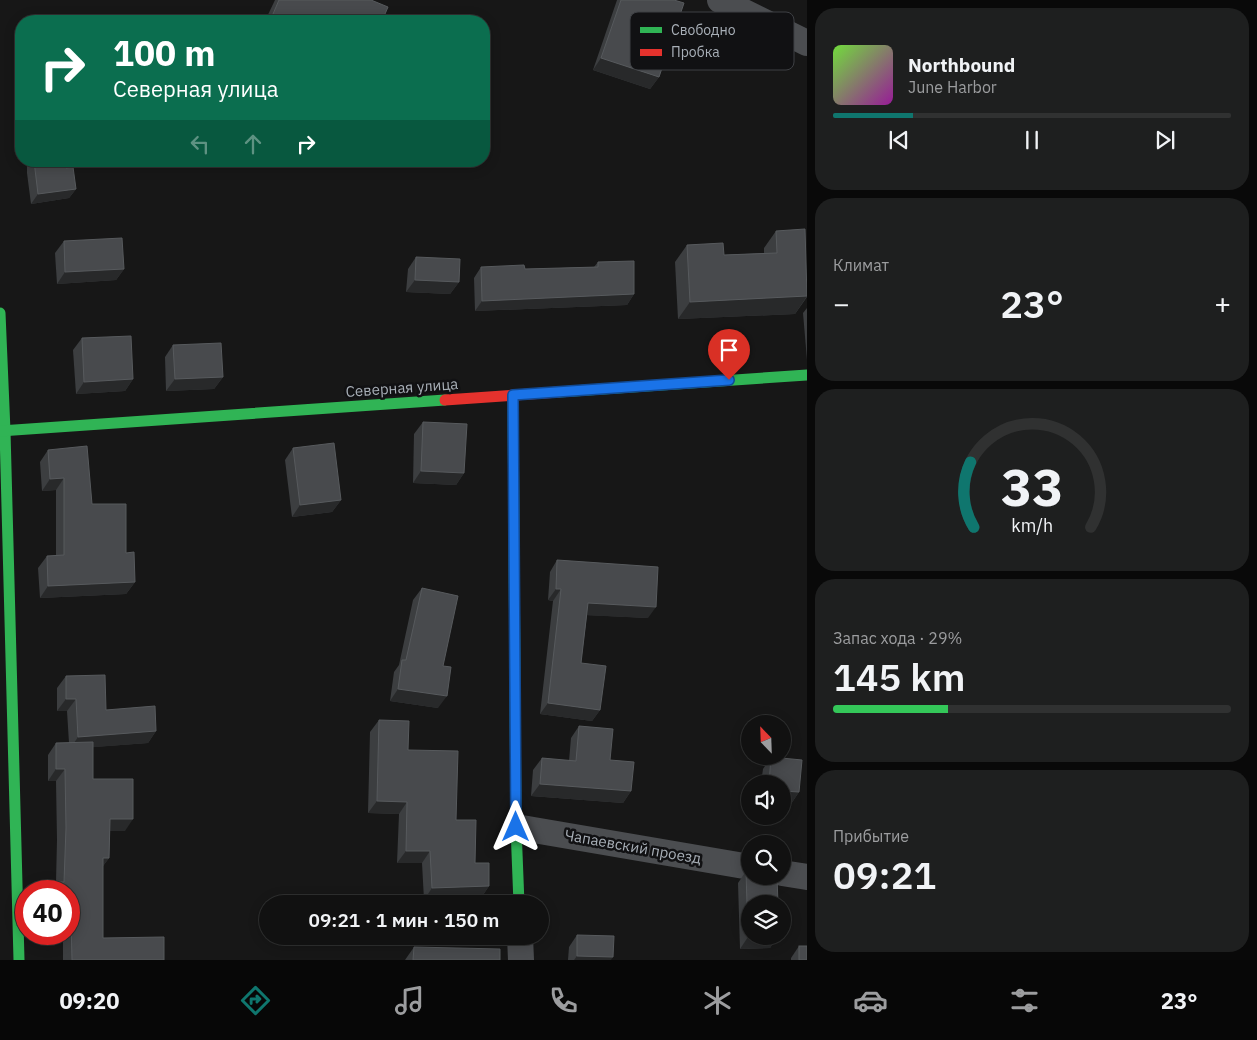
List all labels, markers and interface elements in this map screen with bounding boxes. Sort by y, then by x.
legend [630,12,794,70]
text: Свободно [671,21,736,39]
text: 100 m [113,30,216,76]
icon: right [30,35,95,100]
text: Пробка [671,43,720,61]
text: Northbound [908,53,1015,77]
text: Северная улица [113,74,278,103]
text: June Harbor [908,77,997,97]
icon: previous [885,126,913,154]
icon: pause [1018,126,1046,154]
icon: next [1151,126,1179,154]
icon: left [186,130,214,158]
icon: ahead [239,130,267,158]
icon: right [292,130,320,158]
text: Климат [833,255,889,275]
text: 23° [1000,279,1064,328]
text: − [833,285,850,322]
text: + [1214,285,1231,322]
pin [708,329,750,380]
icon: arrive [715,336,743,364]
street label: Северная улица [345,374,459,401]
text: 33 [1001,453,1063,520]
text: km/h [1011,514,1053,537]
text: Запас хода · 29% [833,628,962,648]
text: 145 km [833,652,965,701]
north arrow [741,715,791,765]
map controls [741,715,791,945]
button: sound [741,775,791,825]
position arrow [489,800,541,852]
street label: Чапаевский проезд [563,825,703,868]
text: Прибытие [833,826,909,846]
button: search [741,835,791,885]
text: 09:21 [833,850,936,899]
speed limit sign: 40 [15,880,80,945]
button: layers [741,895,791,945]
text: 09:21 · 1 мин · 150 m [309,908,499,932]
icon: directions [238,983,273,1018]
icon: music [392,983,427,1018]
icon: phone [546,983,581,1018]
icon: climate [700,983,735,1018]
icon: car [853,983,888,1018]
icon: filters [1007,983,1042,1018]
text: 09:20 [59,986,119,1015]
text: 23° [1161,986,1198,1015]

